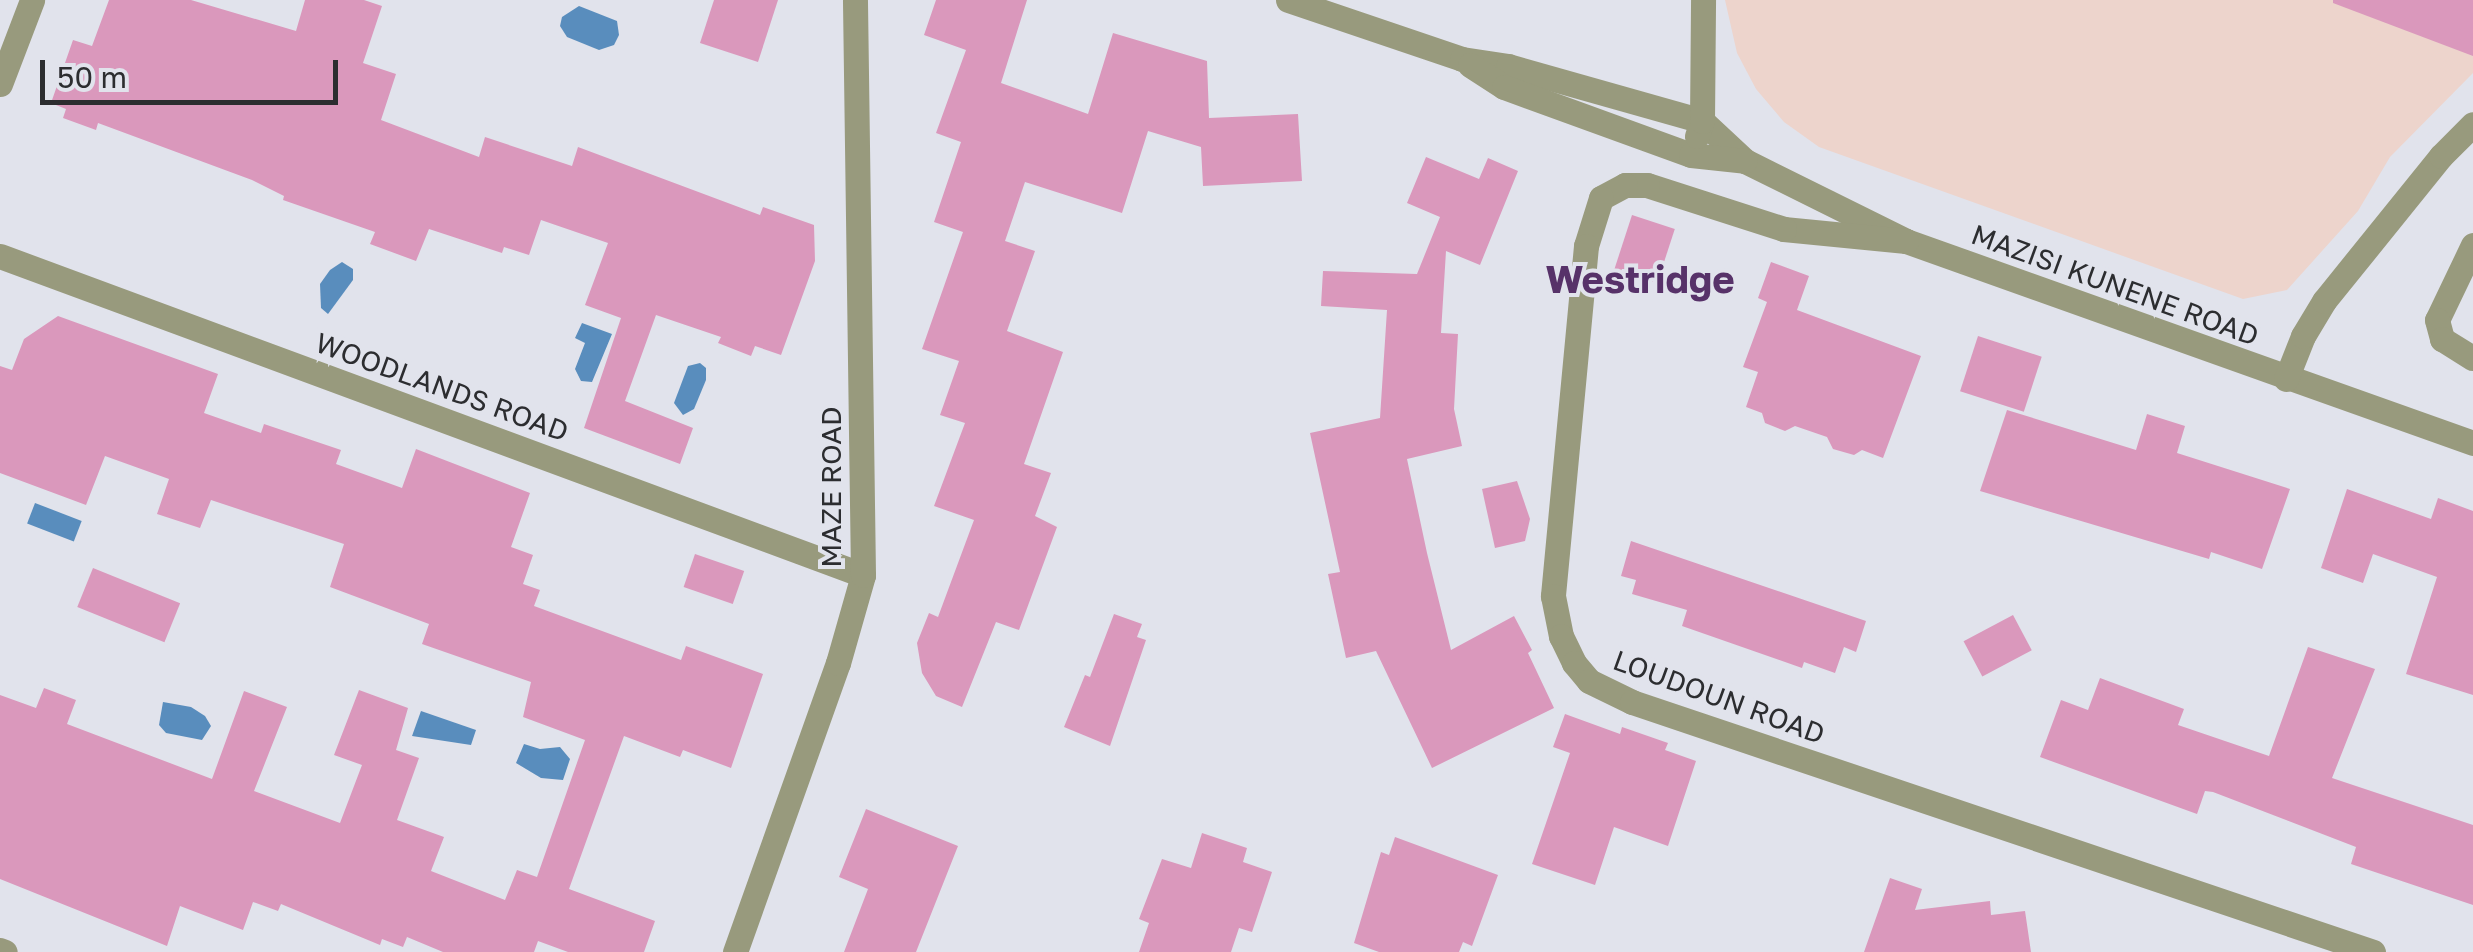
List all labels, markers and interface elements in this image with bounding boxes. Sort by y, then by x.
scale bar [45,40,342,102]
text: 50 m [57,59,127,95]
street label: MAZISI KUNENE ROAD [1967,217,2263,353]
district label: Westridge [1545,256,1735,302]
street label: WOODLANDS ROAD [311,326,573,448]
street label: MAZE ROAD [814,406,848,568]
street label: LOUDOUN ROAD [1609,643,1829,751]

